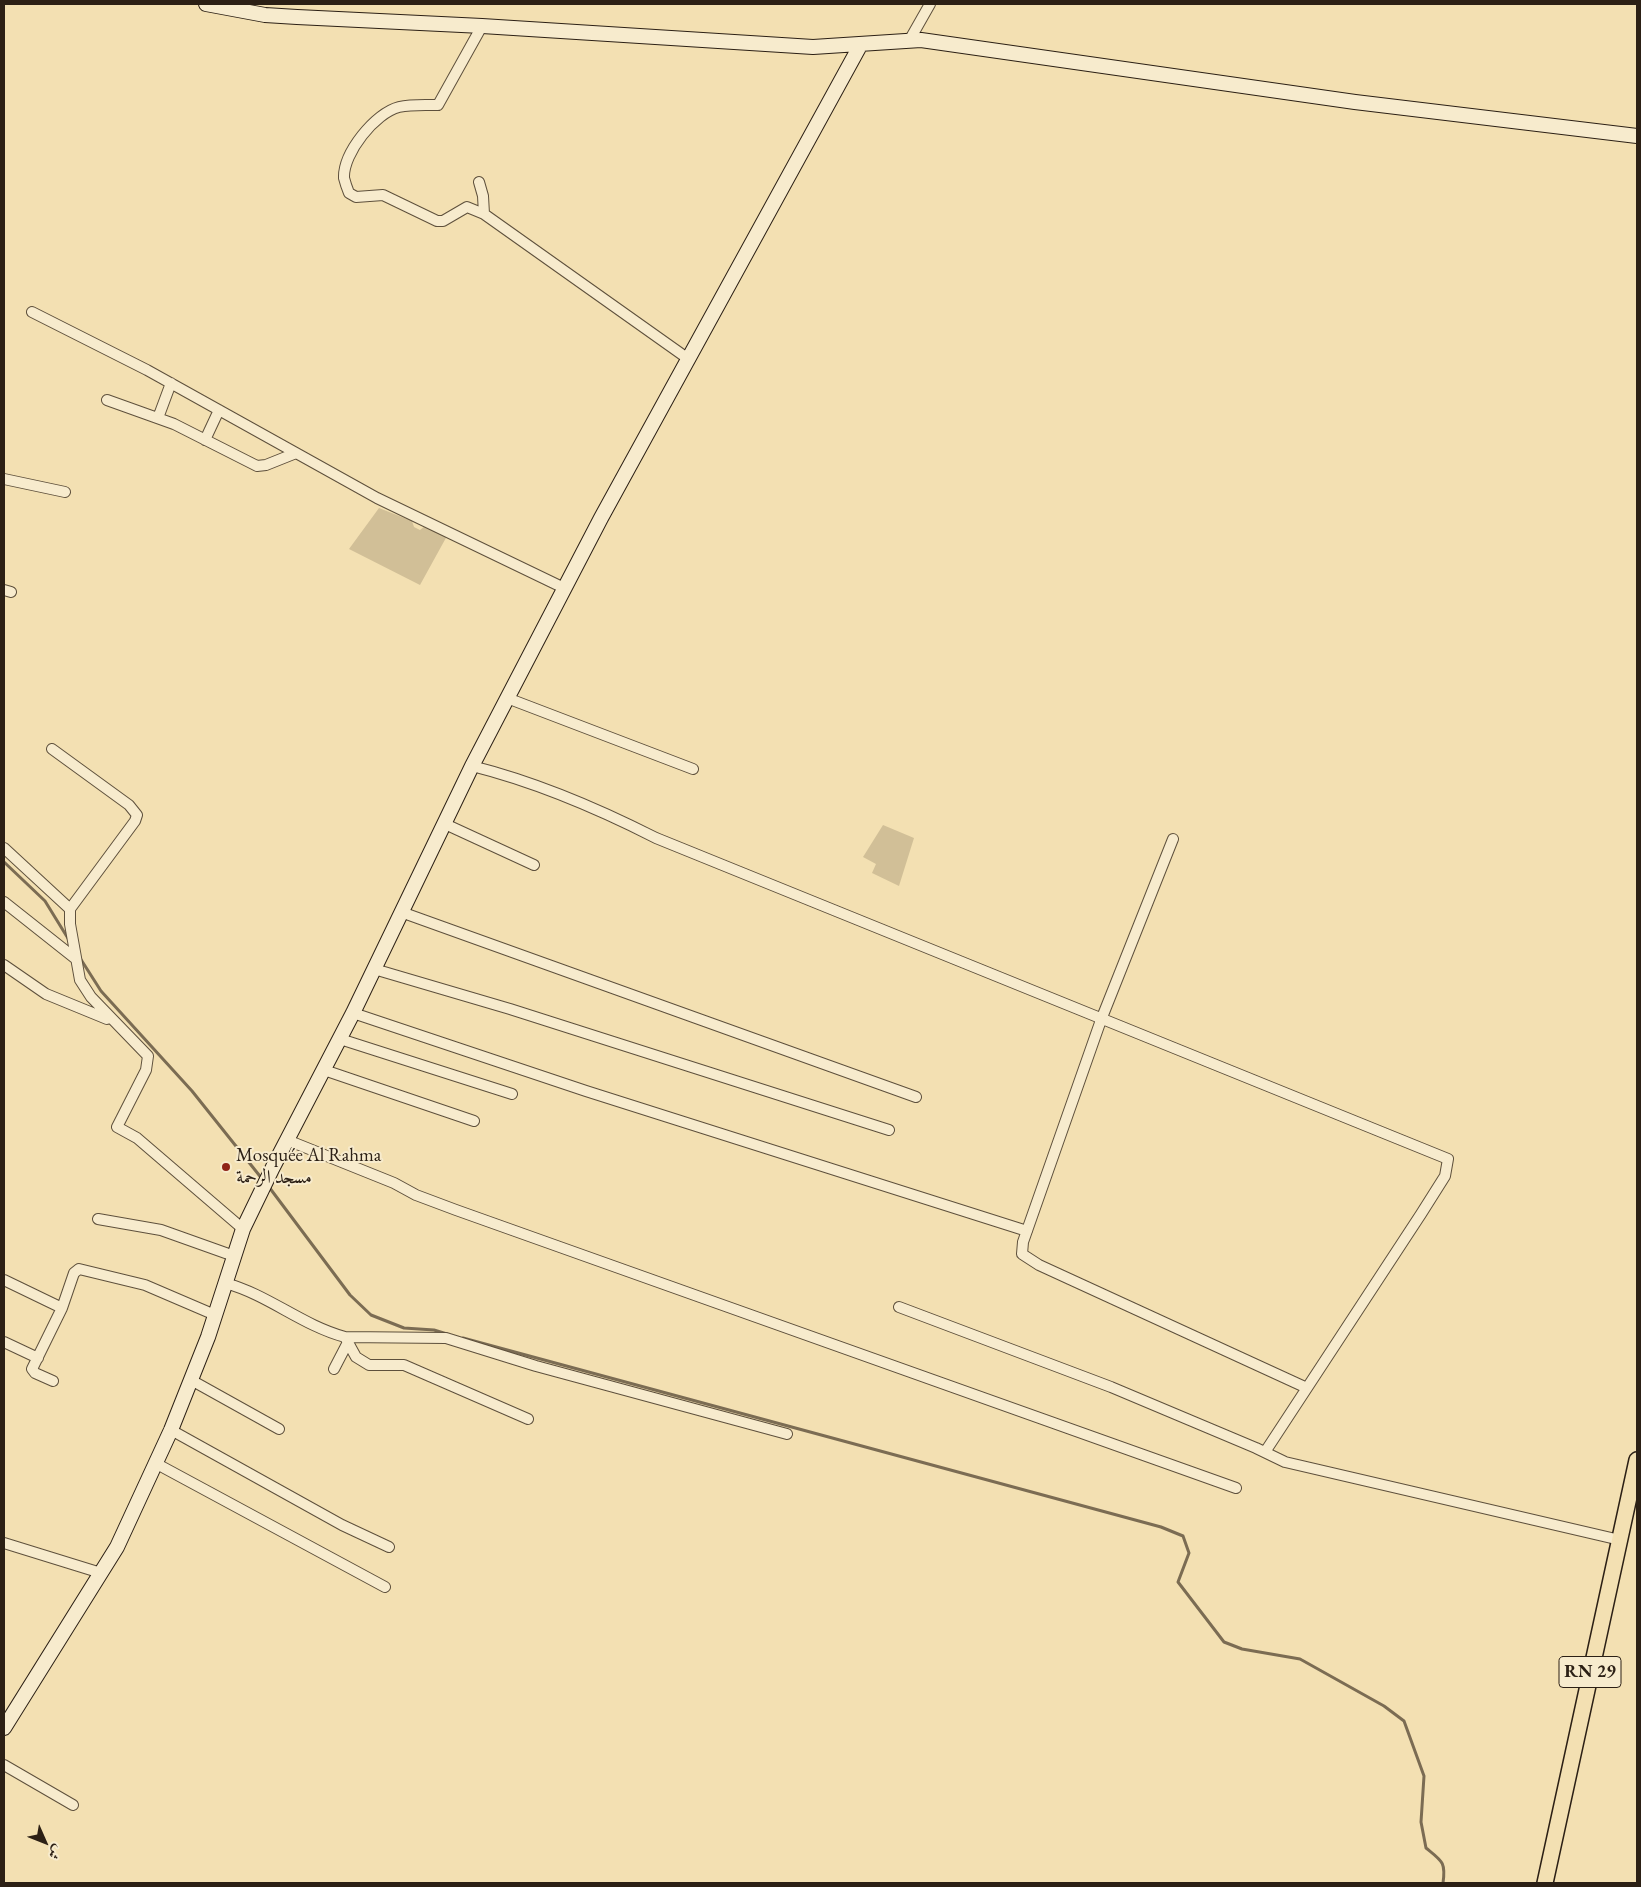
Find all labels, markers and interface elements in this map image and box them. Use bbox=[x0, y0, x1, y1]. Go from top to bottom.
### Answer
place label: Mosquée Al Rahma مسجد الرحمة bbox=[236, 1145, 381, 1189]
marker: Mosquée Al Rahma مسجد الرحمة bbox=[220, 1161, 232, 1173]
road number: RN 29 bbox=[1559, 1656, 1621, 1688]
north arrow bbox=[20, 1817, 70, 1867]
text: ش bbox=[44, 1841, 67, 1864]

